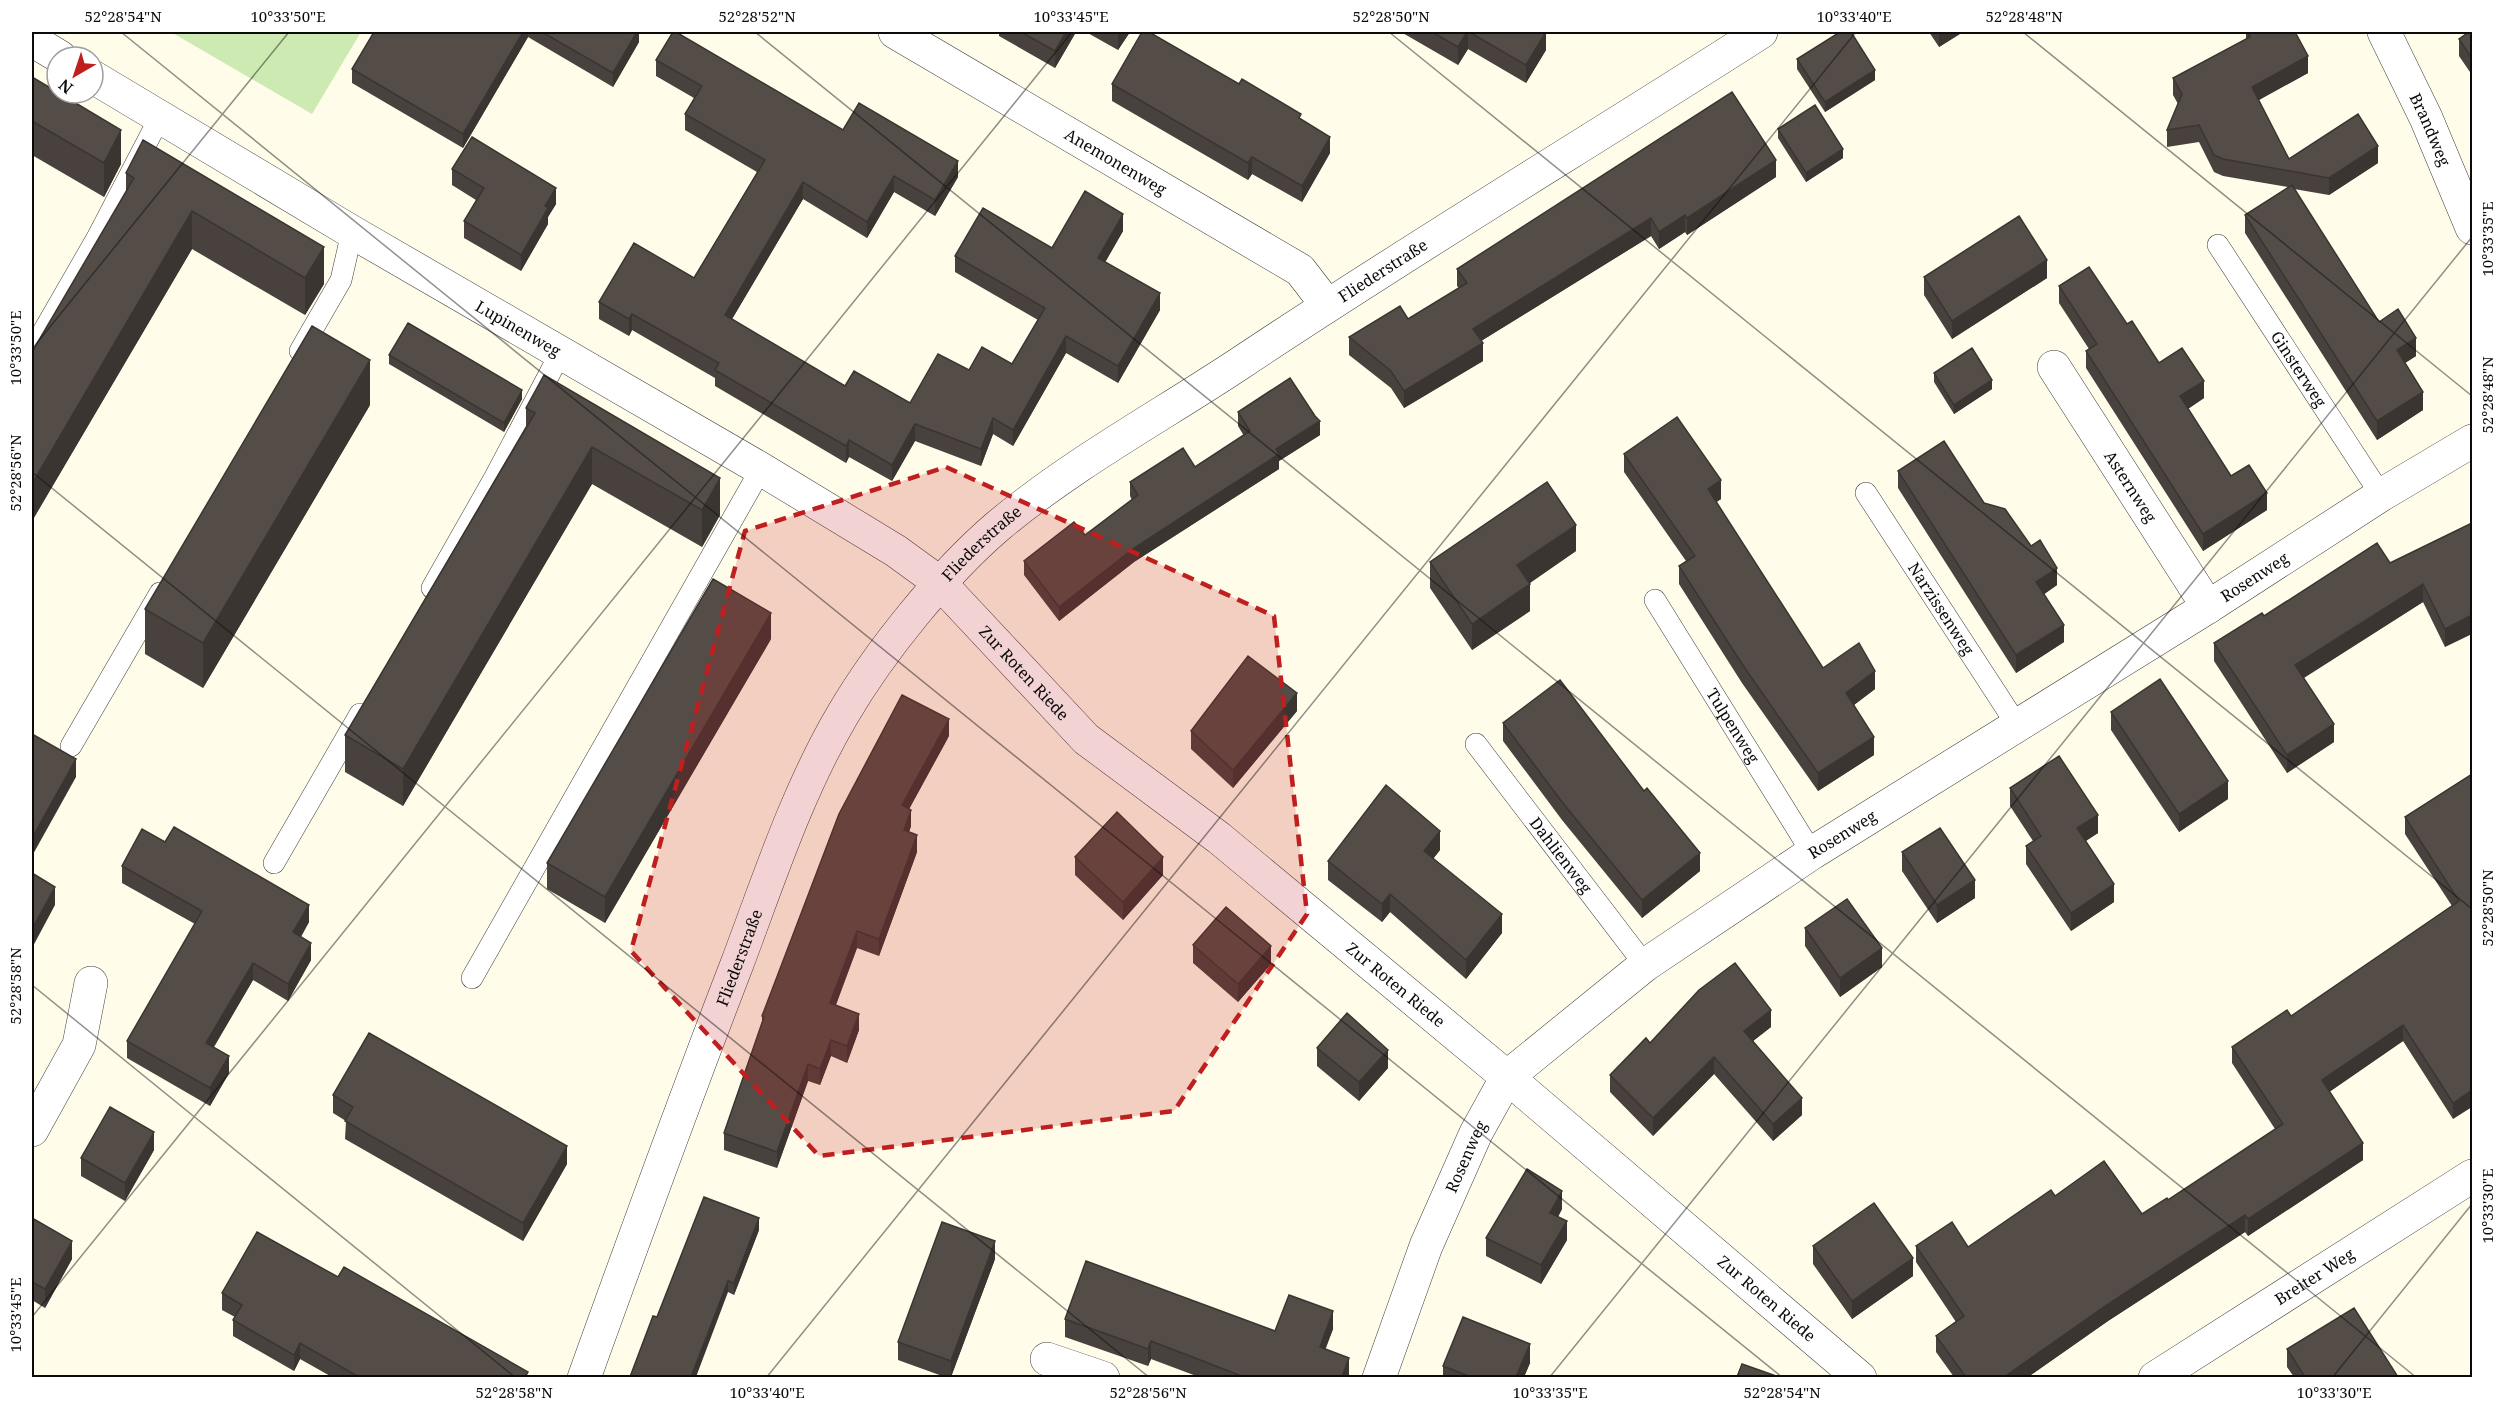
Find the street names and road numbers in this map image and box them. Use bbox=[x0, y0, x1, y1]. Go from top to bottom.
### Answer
street label: Brandweg bbox=[2404, 89, 2456, 170]
street label: Anemonenweg bbox=[1061, 123, 1171, 200]
street label: Fliederstraße bbox=[1334, 234, 1432, 307]
street label: Lupinenweg bbox=[472, 295, 565, 362]
street label: Ginsterweg bbox=[2266, 327, 2332, 412]
street label: Asternweg bbox=[2099, 446, 2162, 527]
street label: Fliederstraße bbox=[937, 500, 1026, 586]
street label: Rosenweg bbox=[2216, 547, 2293, 607]
street label: Narzissenweg bbox=[1903, 558, 1980, 660]
street label: Zur Roten Riede bbox=[974, 621, 1074, 725]
street label: Tulpenweg bbox=[1701, 684, 1765, 768]
street label: Rosenweg bbox=[1804, 804, 1881, 864]
street label: Dahlienweg bbox=[1525, 812, 1598, 898]
street label: Fliederstraße bbox=[711, 906, 767, 1009]
street label: Zur Roten Riede bbox=[1342, 937, 1450, 1032]
street label: Rosenweg bbox=[1440, 1116, 1492, 1196]
street label: Breiter Weg bbox=[2270, 1243, 2359, 1310]
street label: Zur Roten Riede bbox=[1713, 1250, 1820, 1347]

